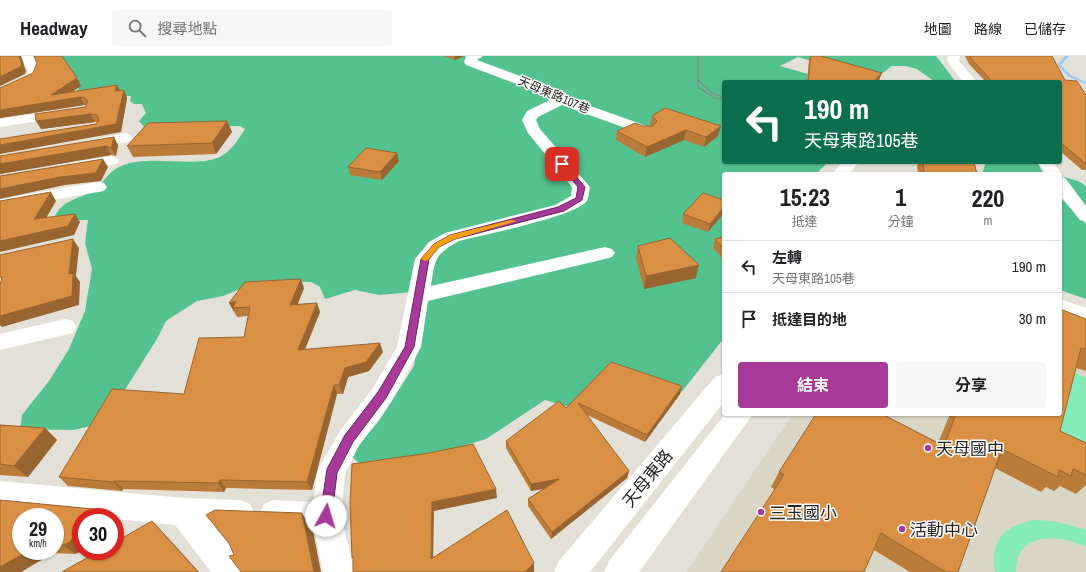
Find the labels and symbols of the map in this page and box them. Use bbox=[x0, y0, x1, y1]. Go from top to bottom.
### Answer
street label: 天母東路107巷 bbox=[516, 73, 592, 117]
pin bbox=[545, 147, 579, 181]
place label: 天母國中 bbox=[936, 437, 1004, 460]
marker: 天母國中 bbox=[923, 443, 933, 453]
street label: 天母東路 bbox=[617, 444, 677, 512]
position arrow bbox=[305, 495, 347, 537]
place label: 三玉國小 bbox=[769, 501, 837, 524]
marker: 三玉國小 bbox=[756, 507, 766, 517]
speed limit sign: 30 bbox=[72, 508, 124, 560]
place label: 活動中心 bbox=[910, 518, 978, 541]
marker: 活動中心 bbox=[897, 524, 907, 534]

